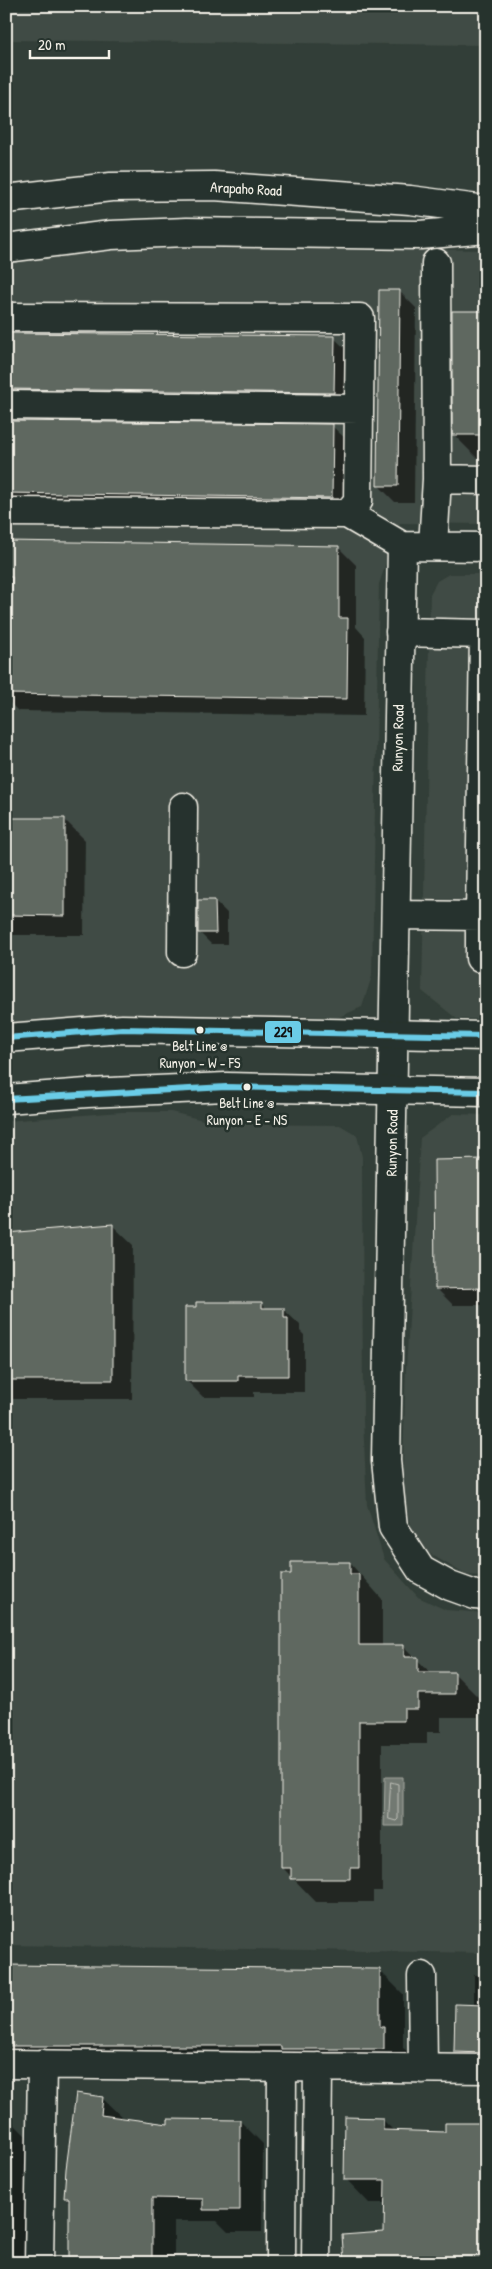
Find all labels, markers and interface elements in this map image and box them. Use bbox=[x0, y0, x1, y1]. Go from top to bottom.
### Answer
scale bar bbox=[30, 28, 109, 60]
text: 20 m bbox=[38, 34, 65, 55]
street label: Arapaho Road bbox=[210, 176, 283, 201]
street label: Runyon Road bbox=[386, 704, 409, 772]
line badge: 229 bbox=[264, 1020, 302, 1044]
text: 229 bbox=[274, 1022, 293, 1041]
marker: Belt Line @ Runyon - W - FS bbox=[195, 1025, 205, 1035]
place label: Belt Line @ Runyon - W - FS bbox=[160, 1036, 241, 1073]
marker: Belt Line @ Runyon - E - NS bbox=[242, 1082, 252, 1092]
place label: Belt Line @ Runyon - E - NS bbox=[207, 1093, 288, 1130]
street label: Runyon Road bbox=[380, 1109, 403, 1177]

